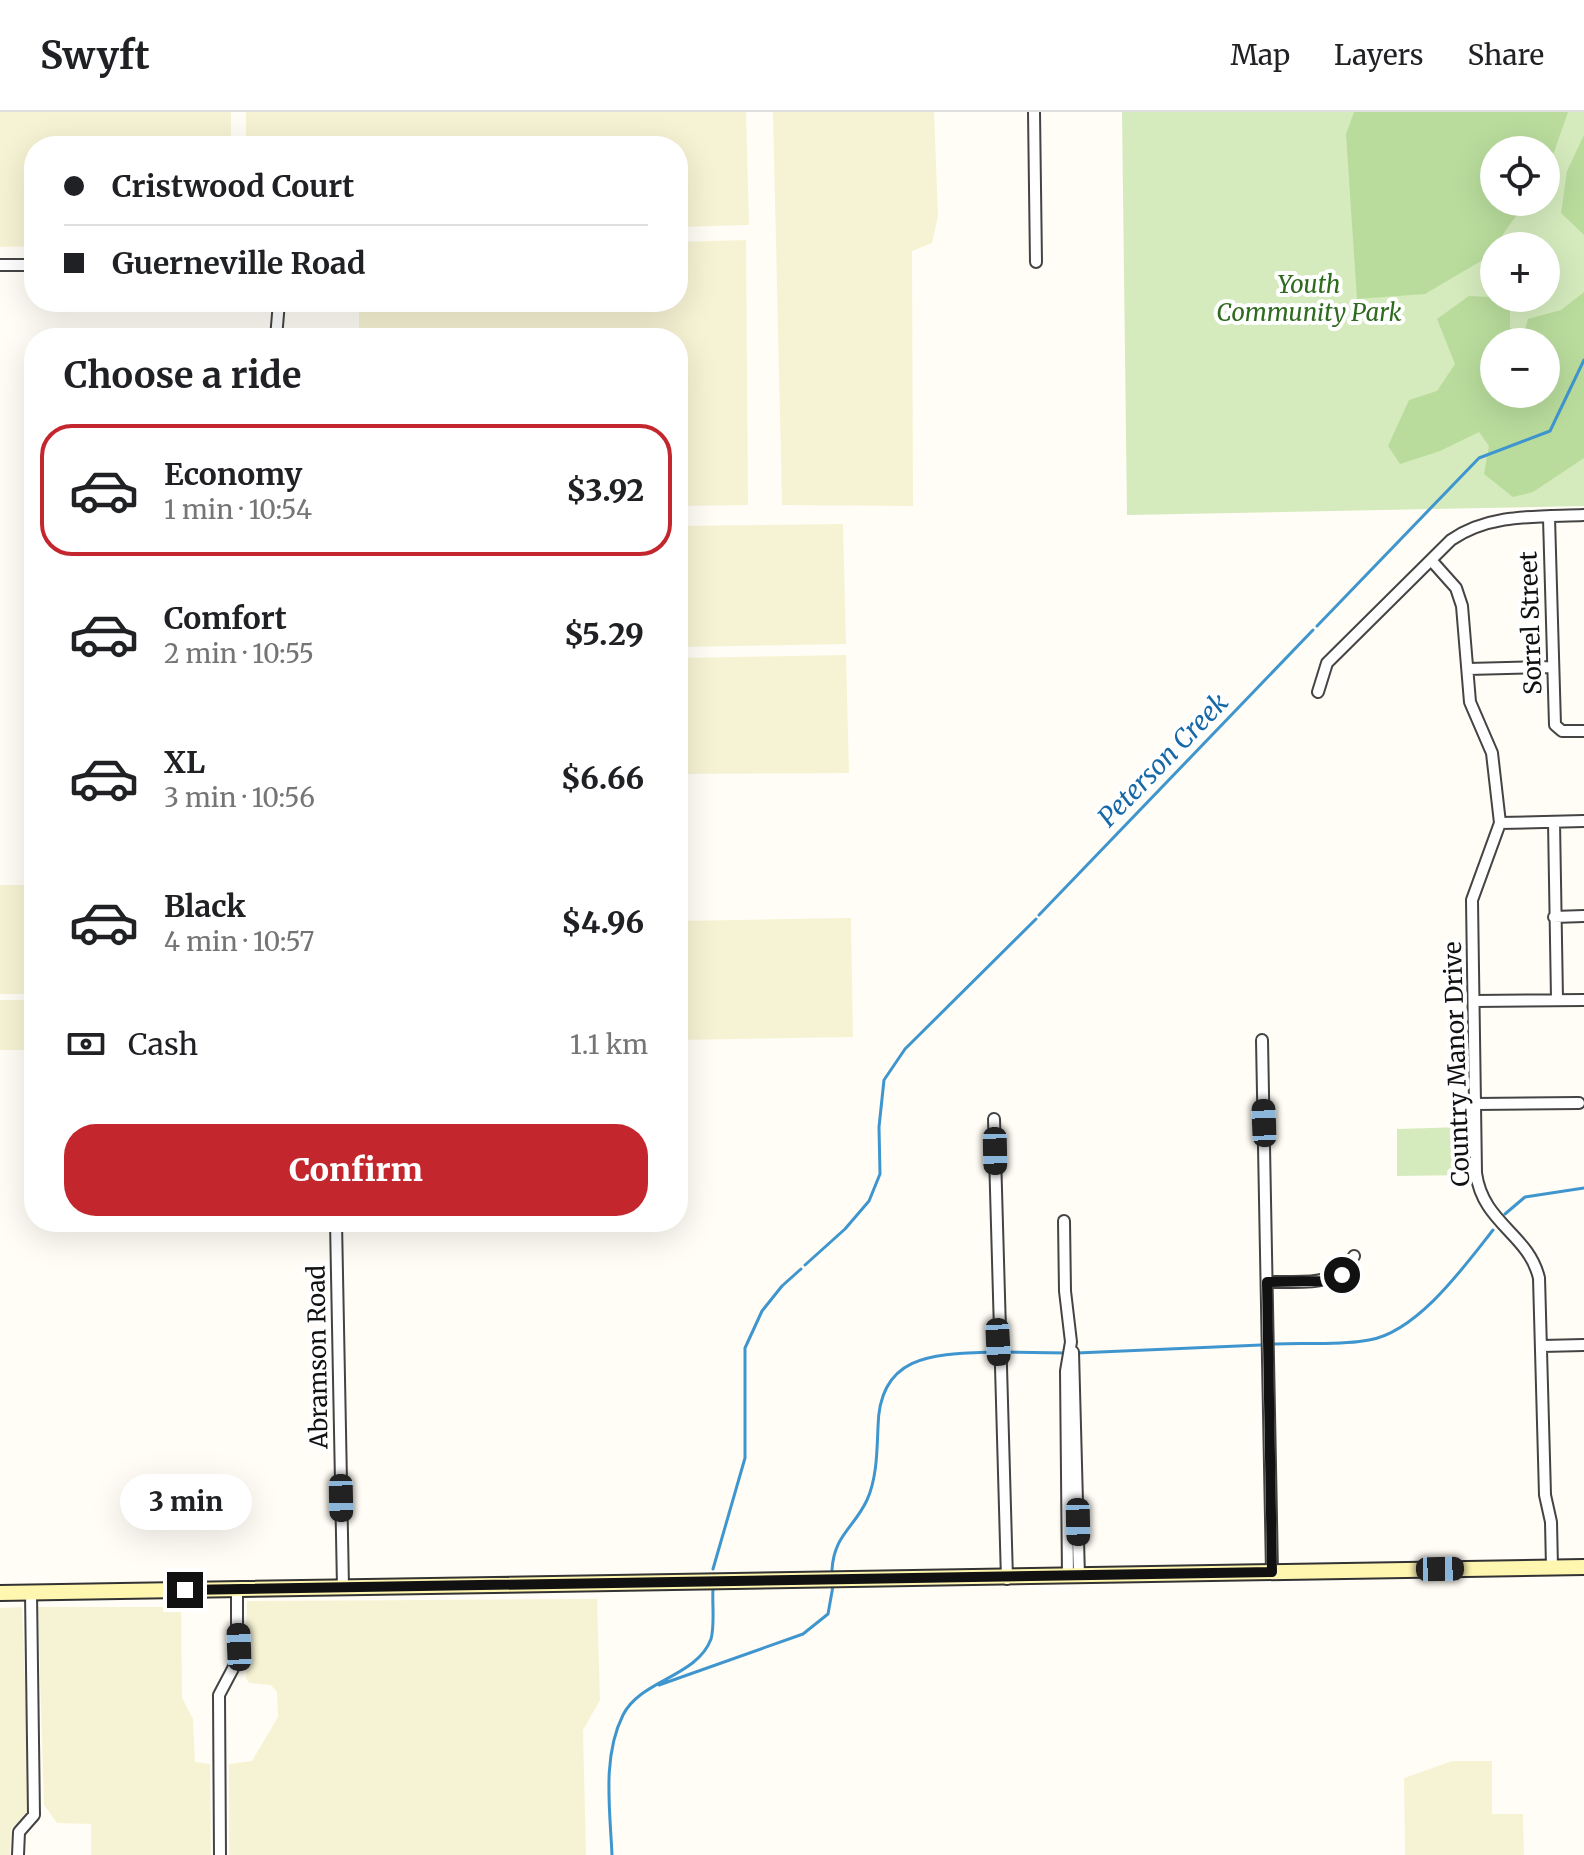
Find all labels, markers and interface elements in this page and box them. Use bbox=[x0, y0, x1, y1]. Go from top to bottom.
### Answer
text: Swyft bbox=[40, 32, 150, 79]
text: Map bbox=[1230, 37, 1290, 73]
text: Layers bbox=[1334, 37, 1423, 73]
text: Share bbox=[1467, 37, 1544, 73]
map controls bbox=[1480, 136, 1560, 408]
button: locate bbox=[1480, 136, 1560, 216]
text: Cristwood Court bbox=[112, 167, 354, 205]
button: + bbox=[1480, 232, 1560, 312]
text: Guerneville Road bbox=[112, 244, 365, 282]
park label: Youth Community Park bbox=[1216, 269, 1402, 328]
button: − bbox=[1480, 328, 1560, 408]
text: Choose a ride bbox=[64, 353, 301, 398]
icon: car bbox=[68, 454, 140, 526]
text: Economy bbox=[164, 455, 302, 493]
text: $3.92 bbox=[566, 471, 644, 509]
text: 1 min · 10:54 bbox=[164, 493, 312, 526]
street label: Sorrel Street bbox=[1512, 550, 1549, 695]
icon: car bbox=[68, 598, 140, 670]
text: Comfort bbox=[164, 599, 287, 637]
text: $5.29 bbox=[564, 615, 644, 653]
text: 2 min · 10:55 bbox=[164, 637, 314, 670]
water label: Peterson Creek bbox=[1091, 686, 1235, 833]
icon: car bbox=[68, 742, 140, 814]
text: XL bbox=[164, 743, 205, 781]
text: $6.66 bbox=[561, 759, 644, 797]
text: 3 min · 10:56 bbox=[164, 781, 315, 814]
icon: car bbox=[68, 886, 140, 958]
text: Black bbox=[164, 887, 246, 925]
text: $4.96 bbox=[561, 903, 644, 941]
text: 4 min · 10:57 bbox=[164, 925, 314, 958]
street label: Country Manor Drive bbox=[1437, 941, 1476, 1187]
icon: cash bbox=[64, 1022, 108, 1066]
text: Cash bbox=[128, 1025, 198, 1063]
text: 1.1 km bbox=[570, 1028, 648, 1061]
car bbox=[1251, 1099, 1277, 1147]
button: Confirm bbox=[64, 1124, 648, 1216]
car bbox=[983, 1127, 1007, 1175]
route start bbox=[1324, 1257, 1360, 1293]
street label: Abramson Road bbox=[300, 1265, 335, 1450]
car bbox=[985, 1317, 1011, 1367]
callout: 3 min bbox=[119, 1474, 251, 1530]
car bbox=[329, 1474, 353, 1522]
text: 3 min bbox=[149, 1485, 223, 1518]
car bbox=[1066, 1498, 1090, 1546]
car bbox=[1416, 1557, 1464, 1581]
route end bbox=[167, 1572, 203, 1608]
car bbox=[226, 1623, 252, 1671]

